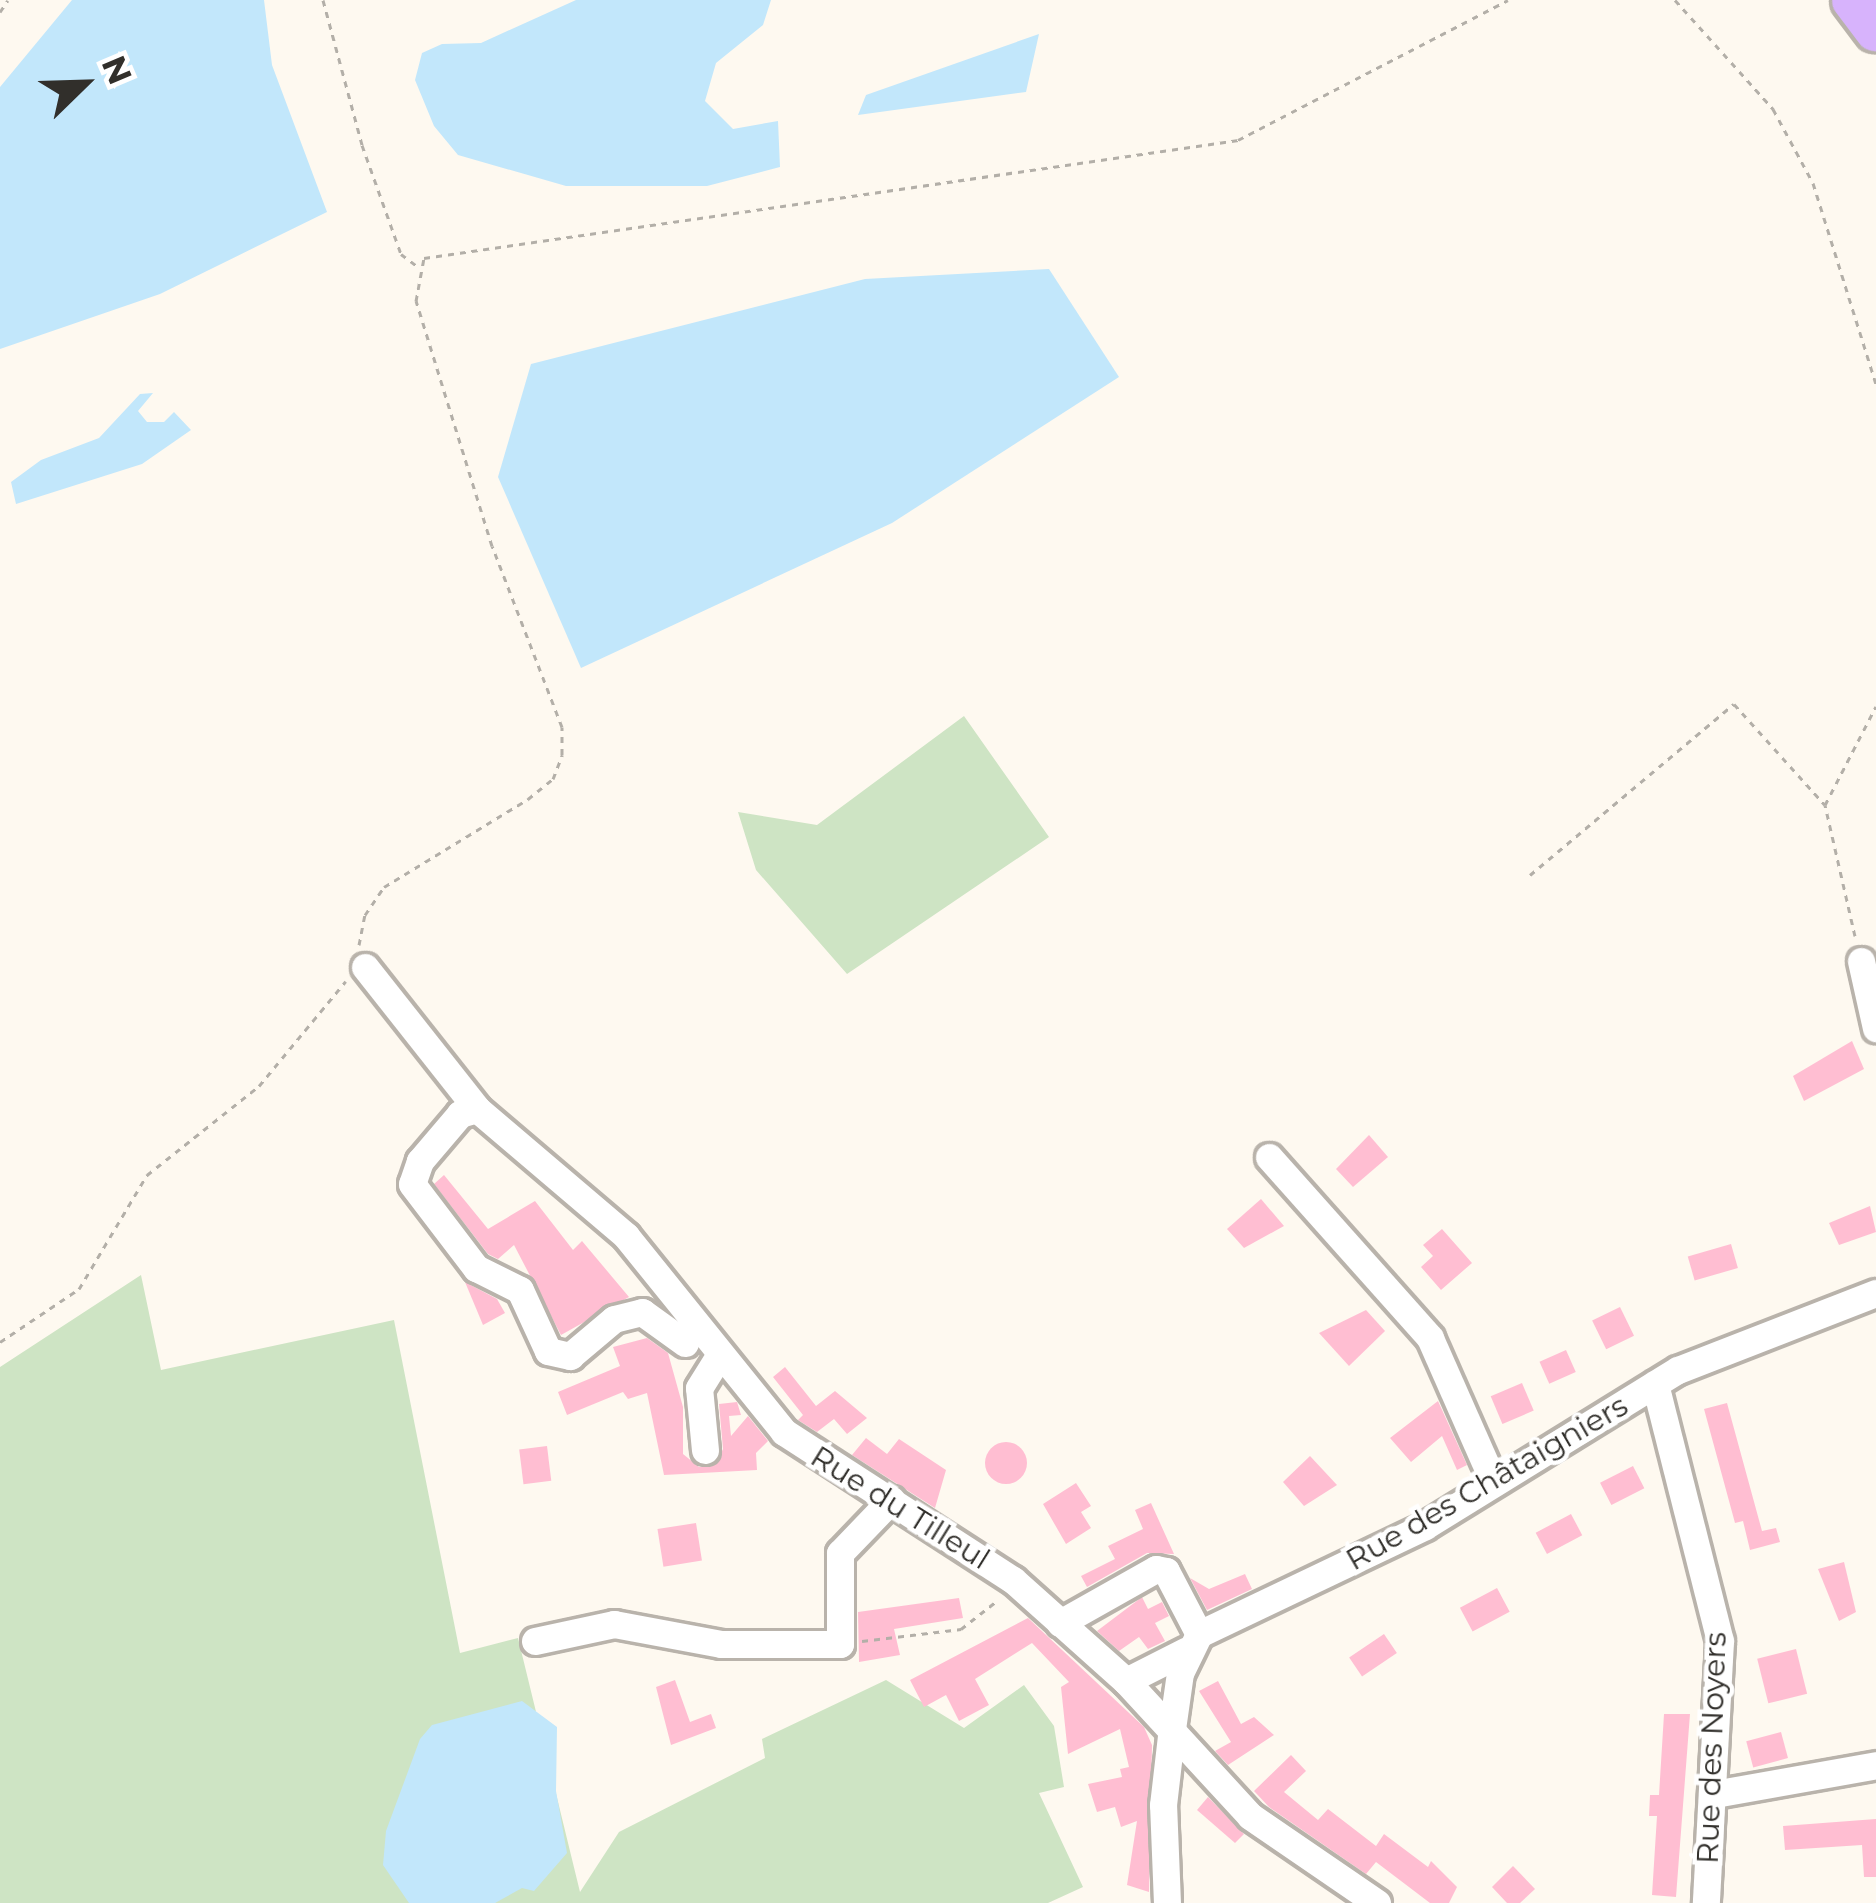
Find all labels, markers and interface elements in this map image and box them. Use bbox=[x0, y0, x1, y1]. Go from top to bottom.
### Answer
north arrow bbox=[24, 24, 144, 144]
text: N bbox=[94, 50, 141, 90]
street label: Rue des Châtaigniers bbox=[1340, 1388, 1634, 1578]
street label: Rue du Tilleul bbox=[804, 1439, 996, 1577]
street label: Rue des Noyers bbox=[1690, 1631, 1734, 1865]

